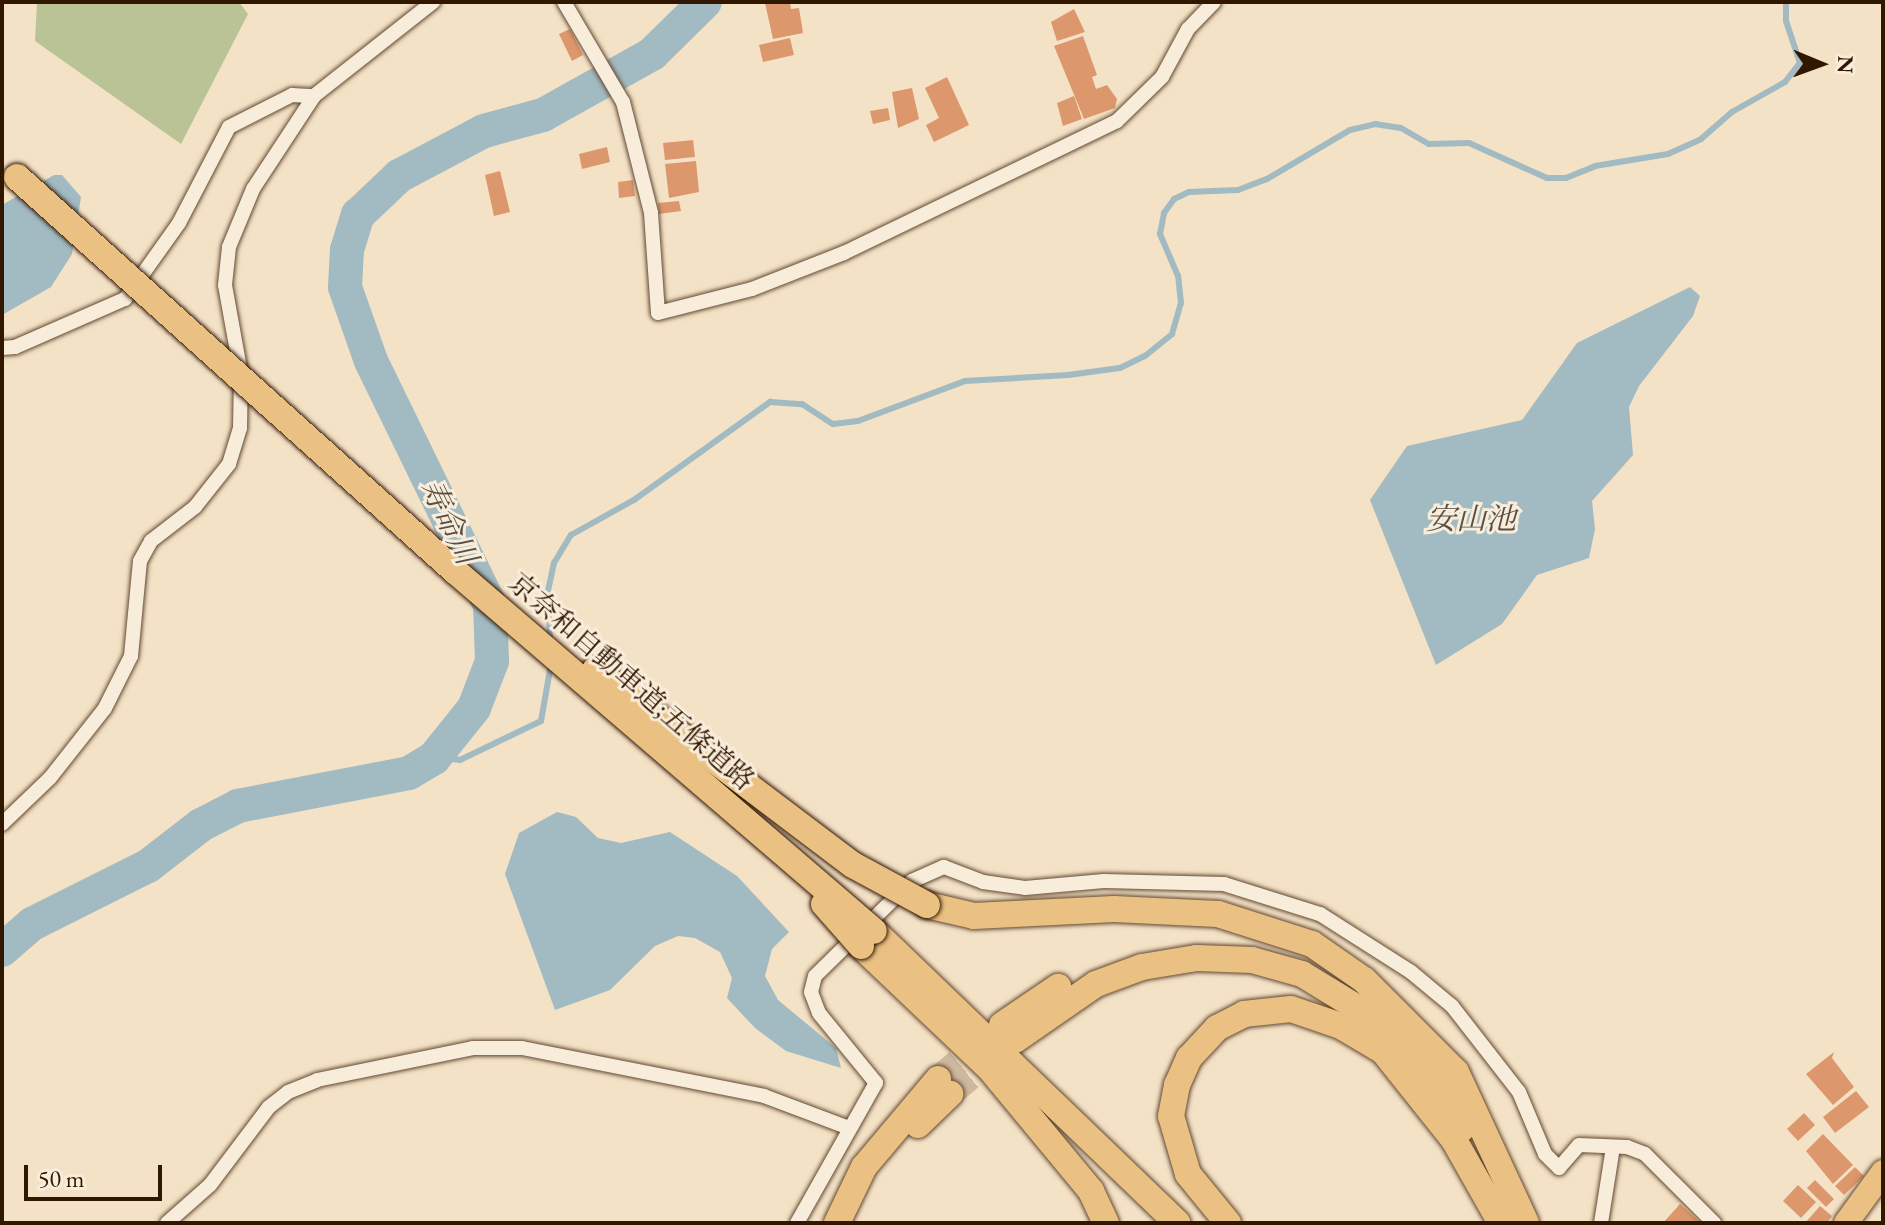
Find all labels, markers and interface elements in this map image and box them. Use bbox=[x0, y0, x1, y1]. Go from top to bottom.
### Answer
north arrow bbox=[1781, 24, 1861, 104]
text: N bbox=[1831, 55, 1860, 74]
water label: 寿命川 bbox=[413, 474, 485, 570]
water label: 安山池 bbox=[1426, 501, 1516, 537]
street label: 京奈和自動車道;五條道路 bbox=[502, 565, 762, 797]
scale bar bbox=[28, 1149, 166, 1199]
text: 50 m bbox=[38, 1163, 85, 1194]

